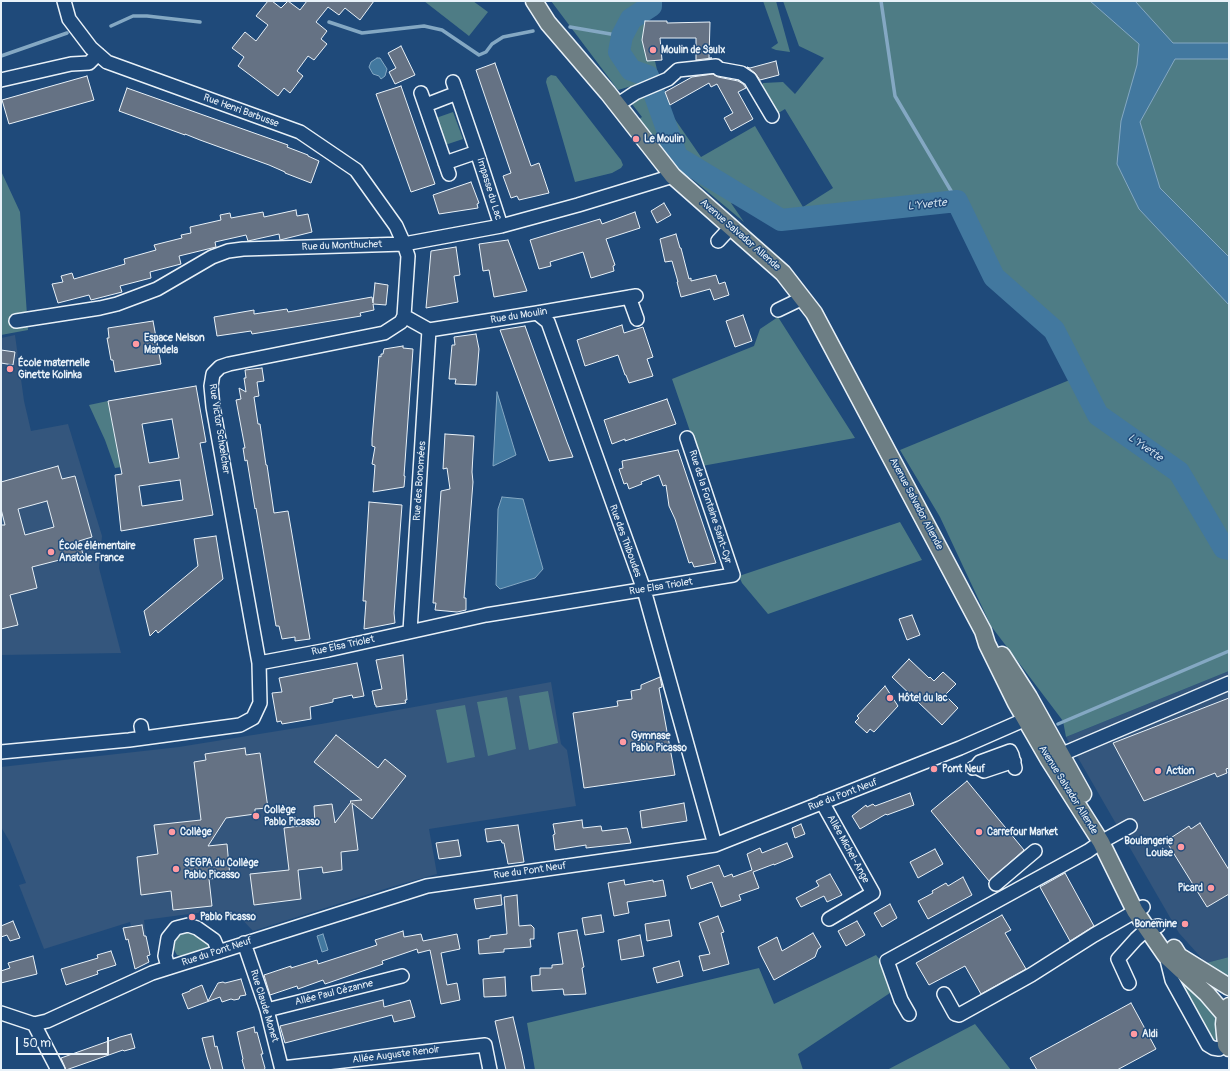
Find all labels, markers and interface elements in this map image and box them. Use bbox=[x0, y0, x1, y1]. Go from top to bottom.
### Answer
place label: Moulin de Saulx bbox=[661, 44, 725, 56]
marker: Moulin de Saulx bbox=[648, 45, 658, 55]
street label: Rue Henri Barbusse bbox=[202, 92, 280, 130]
place label: Le Moulin bbox=[644, 133, 684, 145]
marker: Le Moulin bbox=[631, 134, 641, 144]
street label: Impasse du Lac bbox=[474, 156, 504, 222]
water label: L'Yvette bbox=[907, 196, 947, 214]
street label: Avenue Salvador Allende bbox=[697, 197, 783, 273]
street label: Rue du Monthuchet bbox=[302, 239, 382, 253]
street label: Rue du Moulin bbox=[490, 306, 548, 326]
place label: Espace Nelson Mandela bbox=[144, 332, 205, 356]
marker: Espace Nelson Mandela bbox=[131, 339, 141, 349]
place label: École maternelle Ginette Kolinka bbox=[18, 357, 90, 380]
marker: École maternelle Ginette Kolinka bbox=[5, 364, 15, 374]
street label: Rue Victor Schœlcher bbox=[206, 383, 232, 475]
water label: L'Yvette bbox=[1125, 431, 1165, 465]
street label: Rue des Bonomées bbox=[411, 441, 429, 521]
street label: Rue de la Fontaine Saint-Cyr bbox=[686, 449, 734, 565]
street label: Avenue Salvador Allende bbox=[887, 456, 945, 552]
street label: Rue des Thiboudes bbox=[606, 503, 644, 579]
place label: École élémentaire Anatole France bbox=[59, 540, 135, 564]
marker: École élémentaire Anatole France bbox=[46, 547, 56, 557]
street label: Rue Elsa Triolet bbox=[628, 576, 694, 598]
street label: Rue Elsa Triolet bbox=[310, 633, 376, 659]
place label: Hôtel du lac bbox=[898, 692, 948, 704]
marker: Hôtel du lac bbox=[885, 693, 895, 703]
place label: Gymnase Pablo Picasso bbox=[631, 730, 687, 754]
marker: Gymnase Pablo Picasso bbox=[618, 737, 628, 747]
street label: Avenue Salvador Allende bbox=[1036, 743, 1100, 837]
place label: Pont Neuf bbox=[942, 763, 985, 775]
marker: Pont Neuf bbox=[929, 764, 939, 774]
place label: Action bbox=[1166, 765, 1194, 777]
marker: Action bbox=[1153, 766, 1163, 776]
street label: Rue du Pont Neuf bbox=[807, 776, 879, 814]
place label: Collège Pablo Picasso bbox=[264, 804, 320, 828]
marker: Collège Pablo Picasso bbox=[251, 811, 261, 821]
street label: Allée Michel-Ange bbox=[824, 813, 872, 885]
place label: Collège bbox=[180, 826, 212, 838]
place label: Carrefour Market bbox=[987, 826, 1058, 838]
marker: Collège bbox=[167, 827, 177, 837]
marker: Carrefour Market bbox=[974, 827, 984, 837]
place label: Boulangerie Louise bbox=[1124, 835, 1173, 858]
marker: Boulangerie Louise bbox=[1176, 842, 1186, 852]
place label: SEGPA du Collège Pablo Picasso bbox=[184, 857, 258, 880]
street label: Rue du Pont Neuf bbox=[493, 860, 567, 882]
marker: SEGPA du Collège Pablo Picasso bbox=[171, 864, 181, 874]
place label: Picard bbox=[1178, 882, 1203, 894]
marker: Picard bbox=[1206, 883, 1216, 893]
place label: Pablo Picasso bbox=[200, 911, 256, 923]
marker: Pablo Picasso bbox=[187, 912, 197, 922]
place label: Bonemine bbox=[1134, 918, 1177, 930]
marker: Bonemine bbox=[1180, 919, 1190, 929]
street label: Rue du Pont Neuf bbox=[180, 935, 254, 969]
street label: Rue Claude Monet bbox=[247, 968, 281, 1044]
street label: Allée Paul Cézanne bbox=[294, 977, 374, 1009]
place label: Aldi bbox=[1142, 1028, 1158, 1040]
scale bar bbox=[18, 1029, 111, 1055]
marker: Aldi bbox=[1129, 1029, 1139, 1039]
text: 50 m bbox=[23, 1036, 51, 1051]
street label: Allée Auguste Renoir bbox=[352, 1044, 440, 1066]

